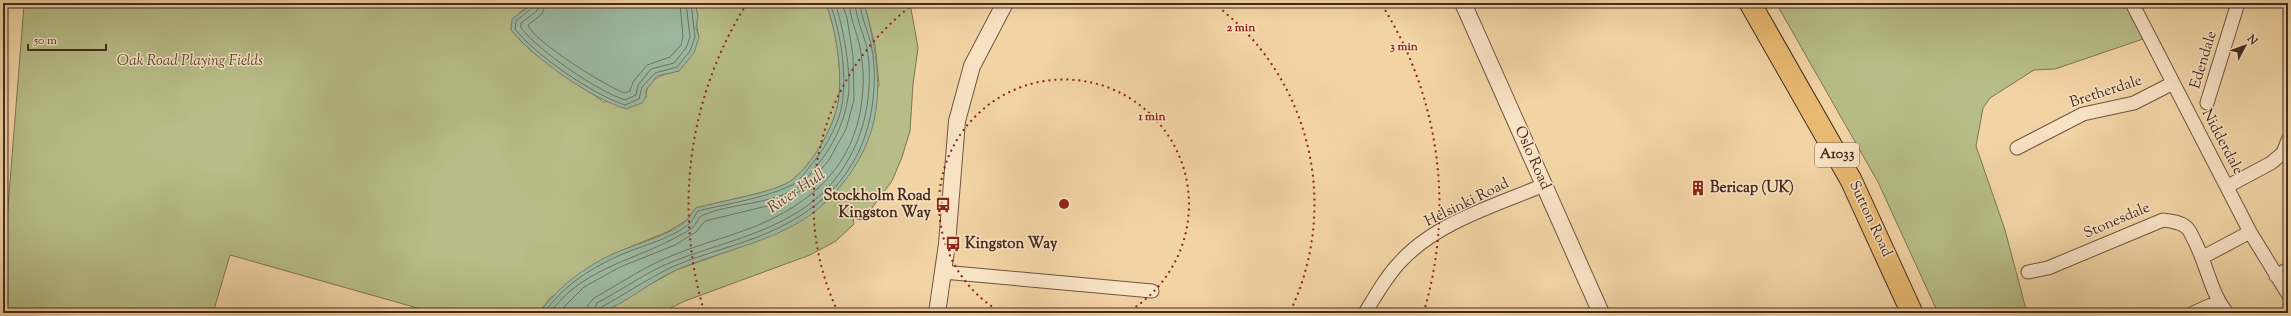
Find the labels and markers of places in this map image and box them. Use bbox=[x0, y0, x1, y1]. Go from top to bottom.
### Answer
place label: Bericap (UK) bbox=[1710, 178, 1794, 199]
building icon: Bericap (UK) bbox=[1689, 179, 1707, 197]
place label: Stockholm Road Kingston Way bbox=[824, 186, 932, 224]
bus stop icon: Stockholm Road Kingston Way bbox=[934, 196, 952, 214]
centre of rings bbox=[1057, 197, 1071, 211]
place label: Kingston Way bbox=[965, 234, 1058, 255]
bus stop icon: Kingston Way bbox=[944, 235, 962, 253]

